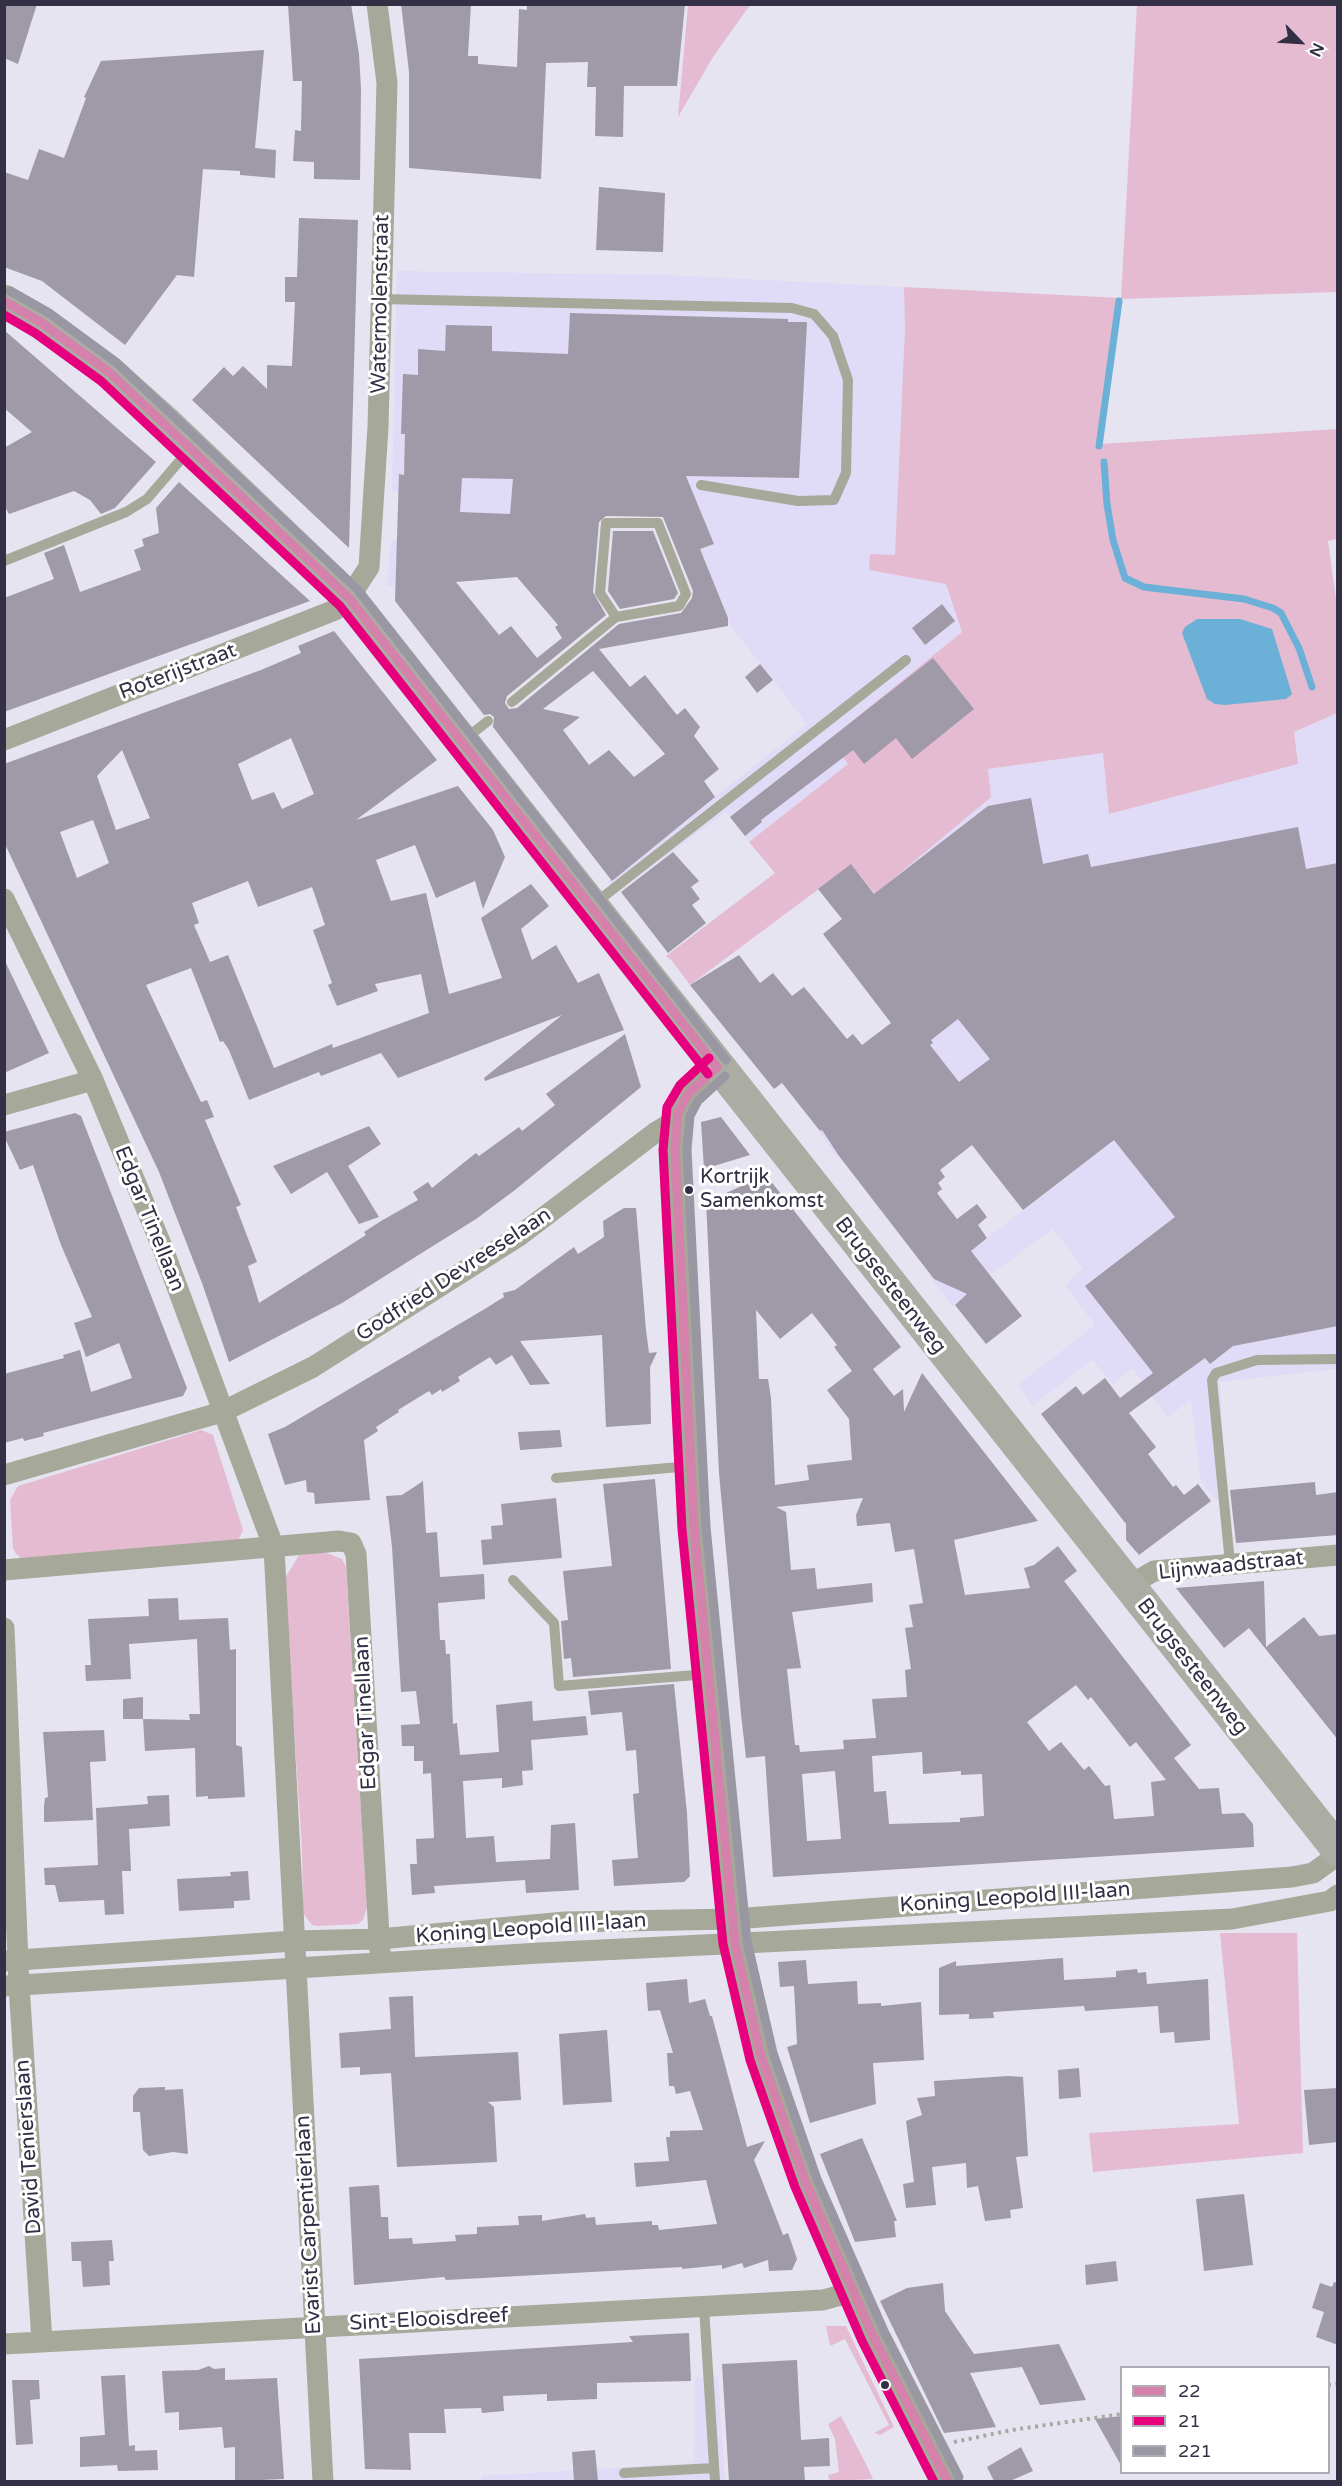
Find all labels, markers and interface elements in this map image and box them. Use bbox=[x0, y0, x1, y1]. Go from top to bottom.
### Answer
north arrow bbox=[1270, 12, 1330, 72]
text: N bbox=[1305, 40, 1328, 60]
street label: Watermolenstraat bbox=[367, 214, 395, 394]
street label: Roterijstraat bbox=[116, 638, 240, 706]
street label: Edgar Tinellaan bbox=[108, 1143, 190, 1295]
place label: Kortrijk Samenkomst bbox=[700, 1166, 824, 1213]
marker: Kortrijk Samenkomst bbox=[683, 1184, 695, 1196]
street label: Godfried Devreeselaan bbox=[352, 1203, 556, 1347]
street label: Brugsesteenweg bbox=[829, 1213, 951, 1359]
street label: Lijnwaadstraat bbox=[1157, 1546, 1305, 1586]
street label: Brugsesteenweg bbox=[1131, 1594, 1253, 1740]
street label: Edgar Tinellaan bbox=[349, 1635, 383, 1791]
street label: Koning Leopold III-laan bbox=[899, 1877, 1131, 1919]
street label: Koning Leopold III-laan bbox=[415, 1908, 647, 1950]
street label: David Tenierslaan bbox=[10, 2059, 48, 2235]
street label: Evarist Carpentierlaan bbox=[291, 2115, 327, 2335]
street label: Sint-Elooisdreef bbox=[349, 2303, 509, 2337]
legend bbox=[1120, 2366, 1330, 2474]
unlabelled marker bbox=[879, 2379, 891, 2391]
text: 22 bbox=[1178, 2380, 1201, 2402]
text: 21 bbox=[1178, 2410, 1201, 2432]
text: 221 bbox=[1178, 2440, 1212, 2462]

